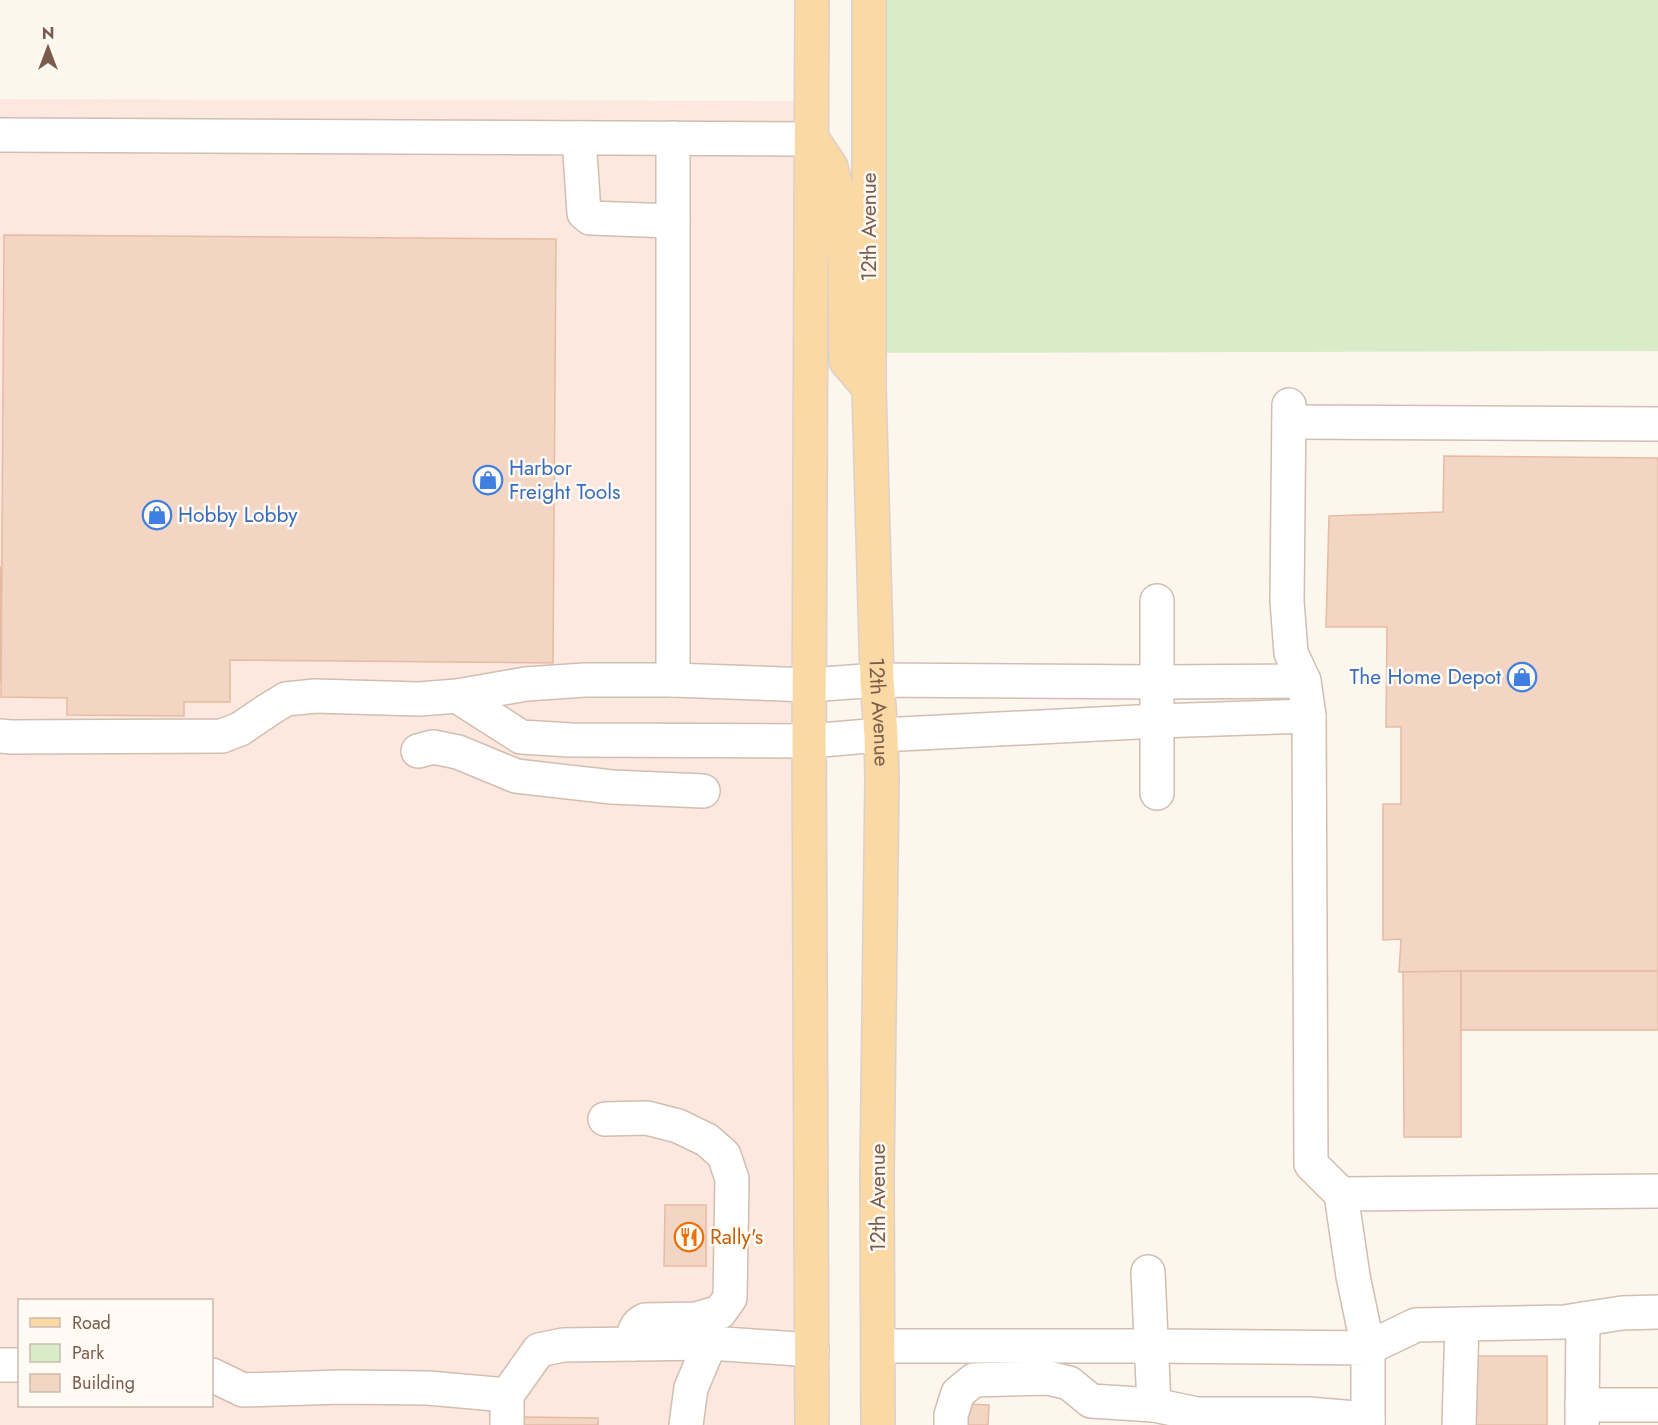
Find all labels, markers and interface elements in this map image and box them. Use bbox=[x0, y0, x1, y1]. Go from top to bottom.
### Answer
north arrow bbox=[18, 18, 78, 78]
text: N bbox=[42, 22, 54, 45]
street label: 12th Avenue bbox=[854, 172, 884, 282]
place label: Harbor Freight Tools bbox=[509, 453, 620, 507]
shop icon: Harbor Freight Tools bbox=[472, 464, 504, 496]
shop icon: Hobby Lobby bbox=[141, 499, 173, 531]
place label: Hobby Lobby bbox=[178, 500, 298, 530]
street label: 12th Avenue bbox=[861, 657, 897, 767]
shop icon: The Home Depot bbox=[1506, 661, 1538, 693]
place label: The Home Depot bbox=[1350, 662, 1501, 692]
street label: 12th Avenue bbox=[863, 1143, 893, 1253]
restaurant icon: Rally's bbox=[673, 1221, 705, 1253]
place label: Rally's bbox=[710, 1222, 763, 1252]
legend bbox=[18, 1299, 213, 1407]
text: Road bbox=[72, 1310, 111, 1336]
text: Park bbox=[72, 1340, 104, 1366]
text: Building bbox=[72, 1370, 135, 1396]

